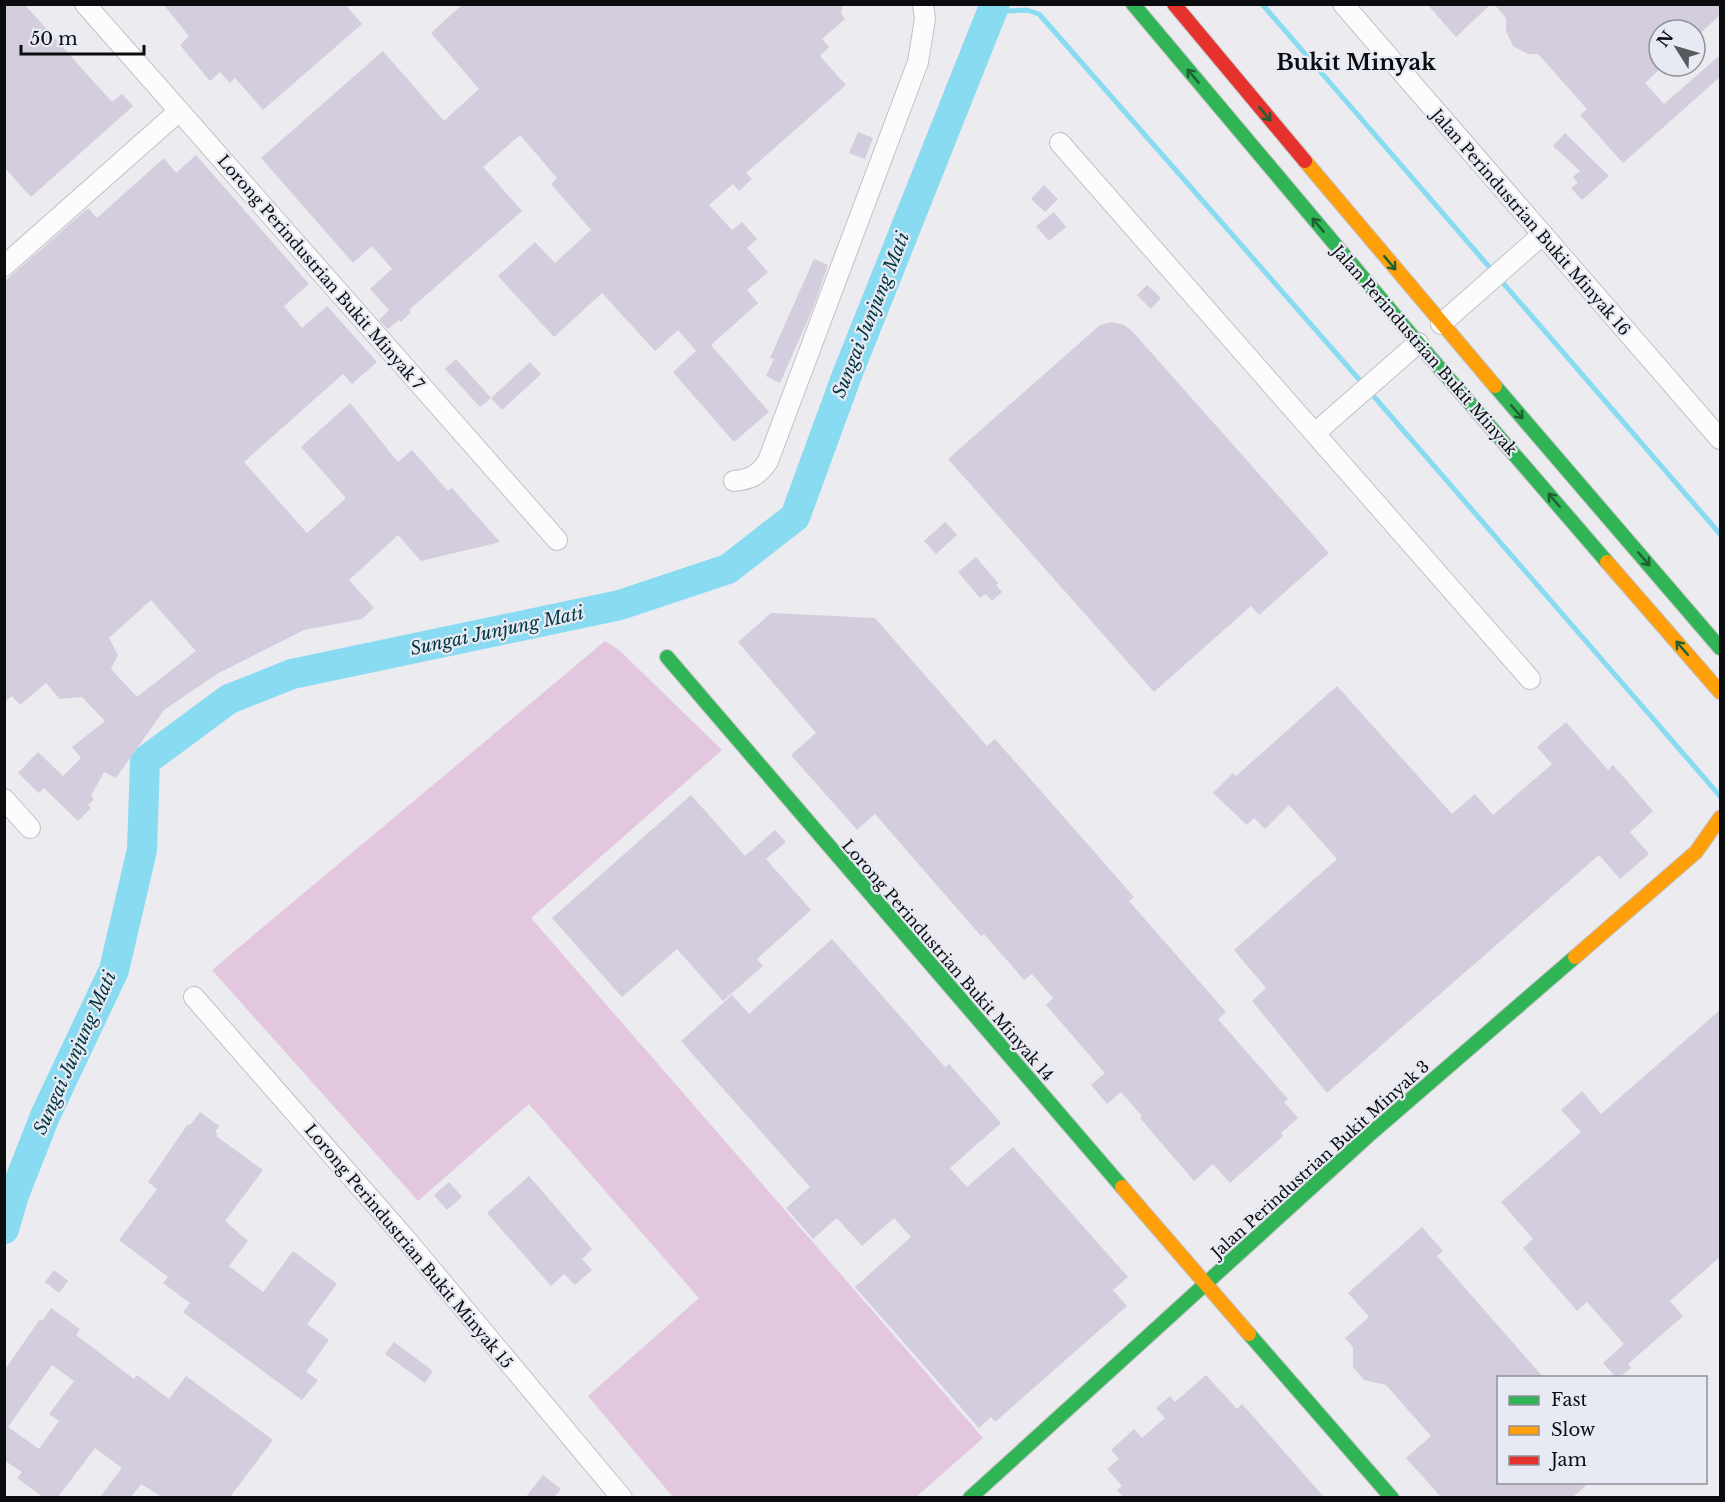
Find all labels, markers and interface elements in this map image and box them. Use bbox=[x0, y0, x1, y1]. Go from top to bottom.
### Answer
scale bar bbox=[21, 18, 144, 56]
north arrow bbox=[1647, 18, 1707, 78]
text: N bbox=[1653, 27, 1678, 51]
text: 50 m bbox=[30, 28, 78, 50]
district label: Bukit Minyak bbox=[1276, 49, 1436, 76]
one-way arrow bbox=[1186, 68, 1199, 84]
street label: Jalan Perindustrian Bukit Minyak 16 bbox=[1426, 103, 1635, 339]
one-way arrow bbox=[1258, 106, 1272, 121]
street label: Lorong Perindustrian Bukit Minyak 7 bbox=[213, 150, 429, 394]
one-way arrow bbox=[1311, 218, 1325, 233]
water label: Sungai Junjung Mati bbox=[828, 228, 915, 401]
street label: Jalan Perindustrian Bukit Minyak bbox=[1327, 239, 1522, 459]
one-way arrow bbox=[1383, 255, 1397, 270]
one-way arrow bbox=[1510, 404, 1524, 419]
one-way arrow bbox=[1547, 493, 1561, 508]
one-way arrow bbox=[1637, 551, 1651, 566]
water label: Sungai Junjung Mati bbox=[408, 602, 586, 660]
one-way arrow bbox=[1675, 641, 1689, 656]
street label: Lorong Perindustrian Bukit Minyak 14 bbox=[838, 835, 1058, 1085]
water label: Sungai Junjung Mati bbox=[29, 967, 121, 1138]
street label: Jalan Perindustrian Bukit Minyak 3 bbox=[1206, 1056, 1433, 1263]
street label: Lorong Perindustrian Bukit Minyak 15 bbox=[301, 1120, 517, 1372]
legend bbox=[1497, 1376, 1707, 1484]
text: Fast bbox=[1551, 1389, 1588, 1411]
text: Slow bbox=[1551, 1419, 1596, 1441]
text: Jam bbox=[1549, 1449, 1587, 1471]

